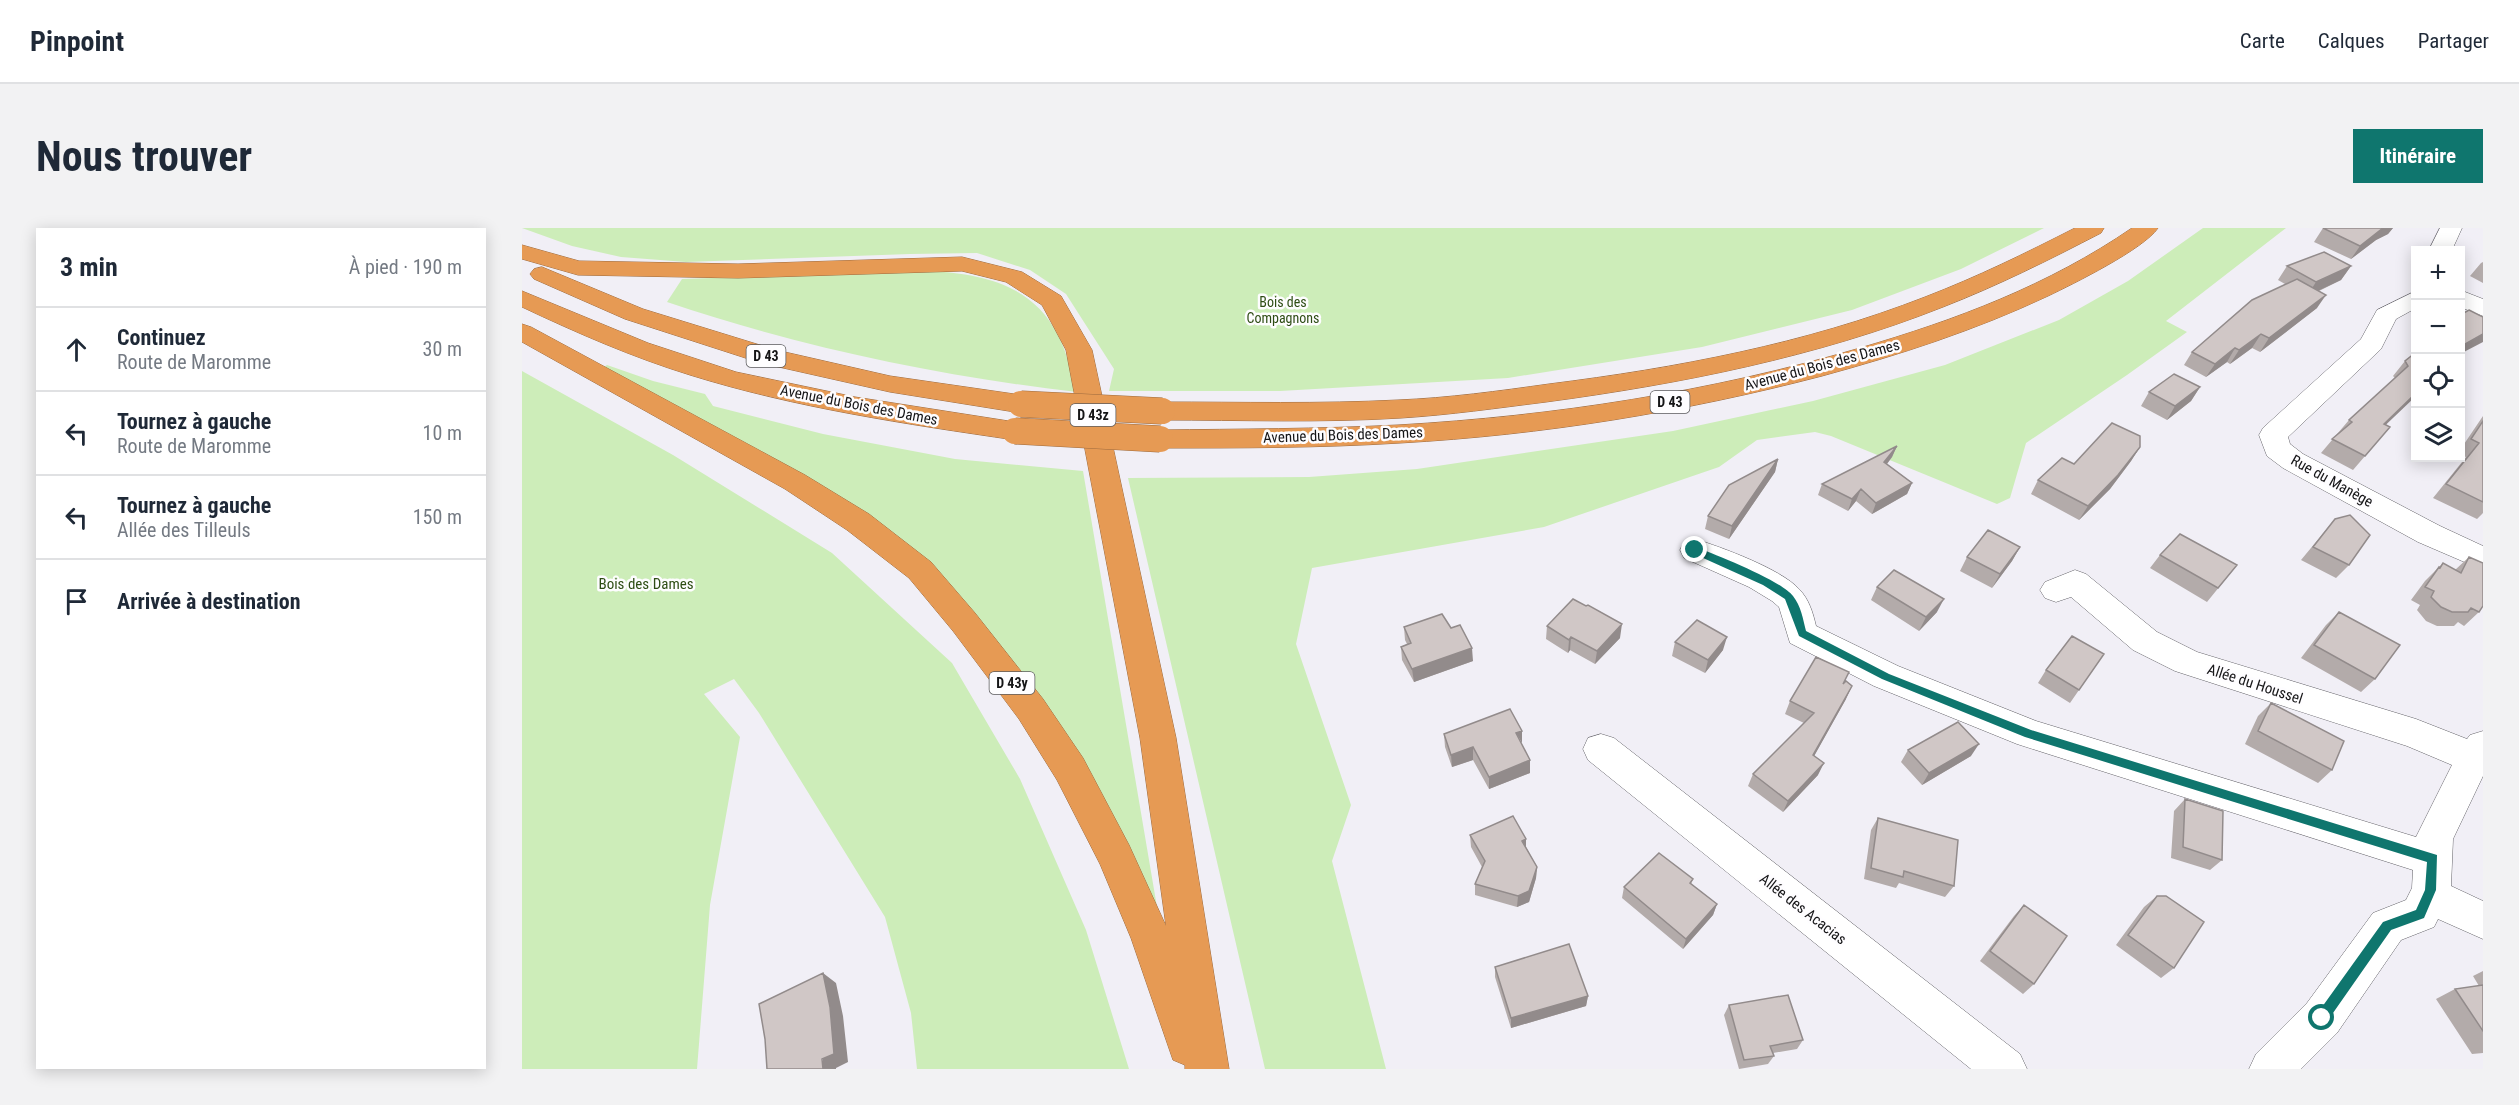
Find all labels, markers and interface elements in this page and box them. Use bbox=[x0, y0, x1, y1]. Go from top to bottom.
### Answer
text: Pinpoint bbox=[30, 25, 124, 58]
text: Carte bbox=[2240, 29, 2285, 53]
text: Calques bbox=[2318, 29, 2385, 53]
text: Partager bbox=[2418, 29, 2489, 53]
button: Itinéraire bbox=[2353, 129, 2483, 183]
text: Nous trouver bbox=[36, 132, 252, 181]
map controls bbox=[2411, 246, 2465, 462]
button: + bbox=[2411, 246, 2465, 300]
text: 3 min bbox=[60, 252, 118, 282]
text: À pied · 190 m bbox=[349, 255, 462, 279]
park label: Bois des Compagnons bbox=[1247, 294, 1320, 326]
button: − bbox=[2411, 300, 2465, 354]
text: Continuez bbox=[117, 325, 206, 350]
icon: ahead bbox=[60, 333, 93, 366]
street label: Avenue du Bois des Dames bbox=[1742, 336, 1902, 394]
text: 30 m bbox=[423, 337, 462, 361]
road number: D 43 bbox=[746, 345, 786, 367]
text: Route de Maromme bbox=[117, 350, 271, 374]
button: locate bbox=[2411, 354, 2465, 408]
street label: Avenue du Bois des Dames bbox=[779, 381, 939, 429]
road number: D 43 bbox=[1650, 391, 1690, 413]
road number: D 43z bbox=[1070, 404, 1116, 426]
button: layers bbox=[2411, 408, 2465, 462]
text: Tournez à gauche bbox=[117, 409, 271, 434]
icon: left bbox=[60, 417, 93, 450]
text: 10 m bbox=[423, 421, 462, 445]
street label: Avenue du Bois des Dames bbox=[1263, 423, 1423, 447]
text: Route de Maromme bbox=[117, 434, 271, 458]
street label: Rue du Manège bbox=[2288, 451, 2376, 511]
text: Tournez à gauche bbox=[117, 493, 271, 518]
icon: left bbox=[60, 501, 93, 534]
text: 150 m bbox=[413, 505, 462, 529]
text: Allée des Tilleuls bbox=[117, 518, 251, 542]
route end bbox=[1681, 536, 1707, 562]
park label: Bois des Dames bbox=[598, 575, 694, 593]
icon: arrive bbox=[60, 585, 93, 618]
text: Arrivée à destination bbox=[117, 589, 301, 614]
street label: Allée du Houssel bbox=[2205, 660, 2305, 708]
road number: D 43y bbox=[990, 672, 1034, 694]
street label: Allée des Acacias bbox=[1756, 870, 1850, 948]
route start bbox=[2308, 1004, 2334, 1030]

